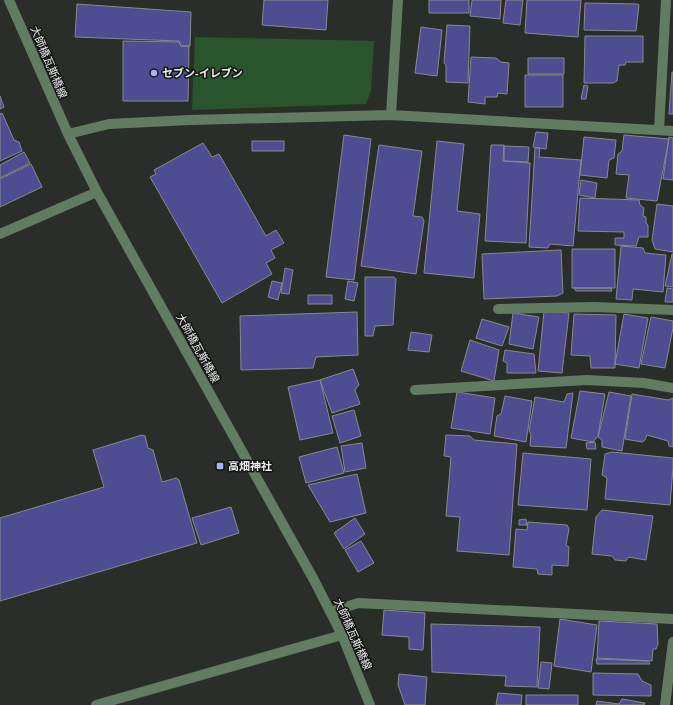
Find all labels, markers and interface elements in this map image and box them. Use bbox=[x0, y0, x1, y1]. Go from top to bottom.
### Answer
street label: 大師橋瓦斯橋線 bbox=[28, 24, 70, 100]
place label: セブン-イレブン bbox=[162, 67, 243, 79]
marker: セブン-イレブン bbox=[149, 68, 159, 78]
street label: 大師橋瓦斯橋線 bbox=[174, 311, 222, 385]
place label: 高畑神社 bbox=[228, 460, 272, 472]
marker: 高畑神社 bbox=[215, 461, 225, 471]
street label: 大師橋瓦斯橋線 bbox=[332, 596, 374, 672]

